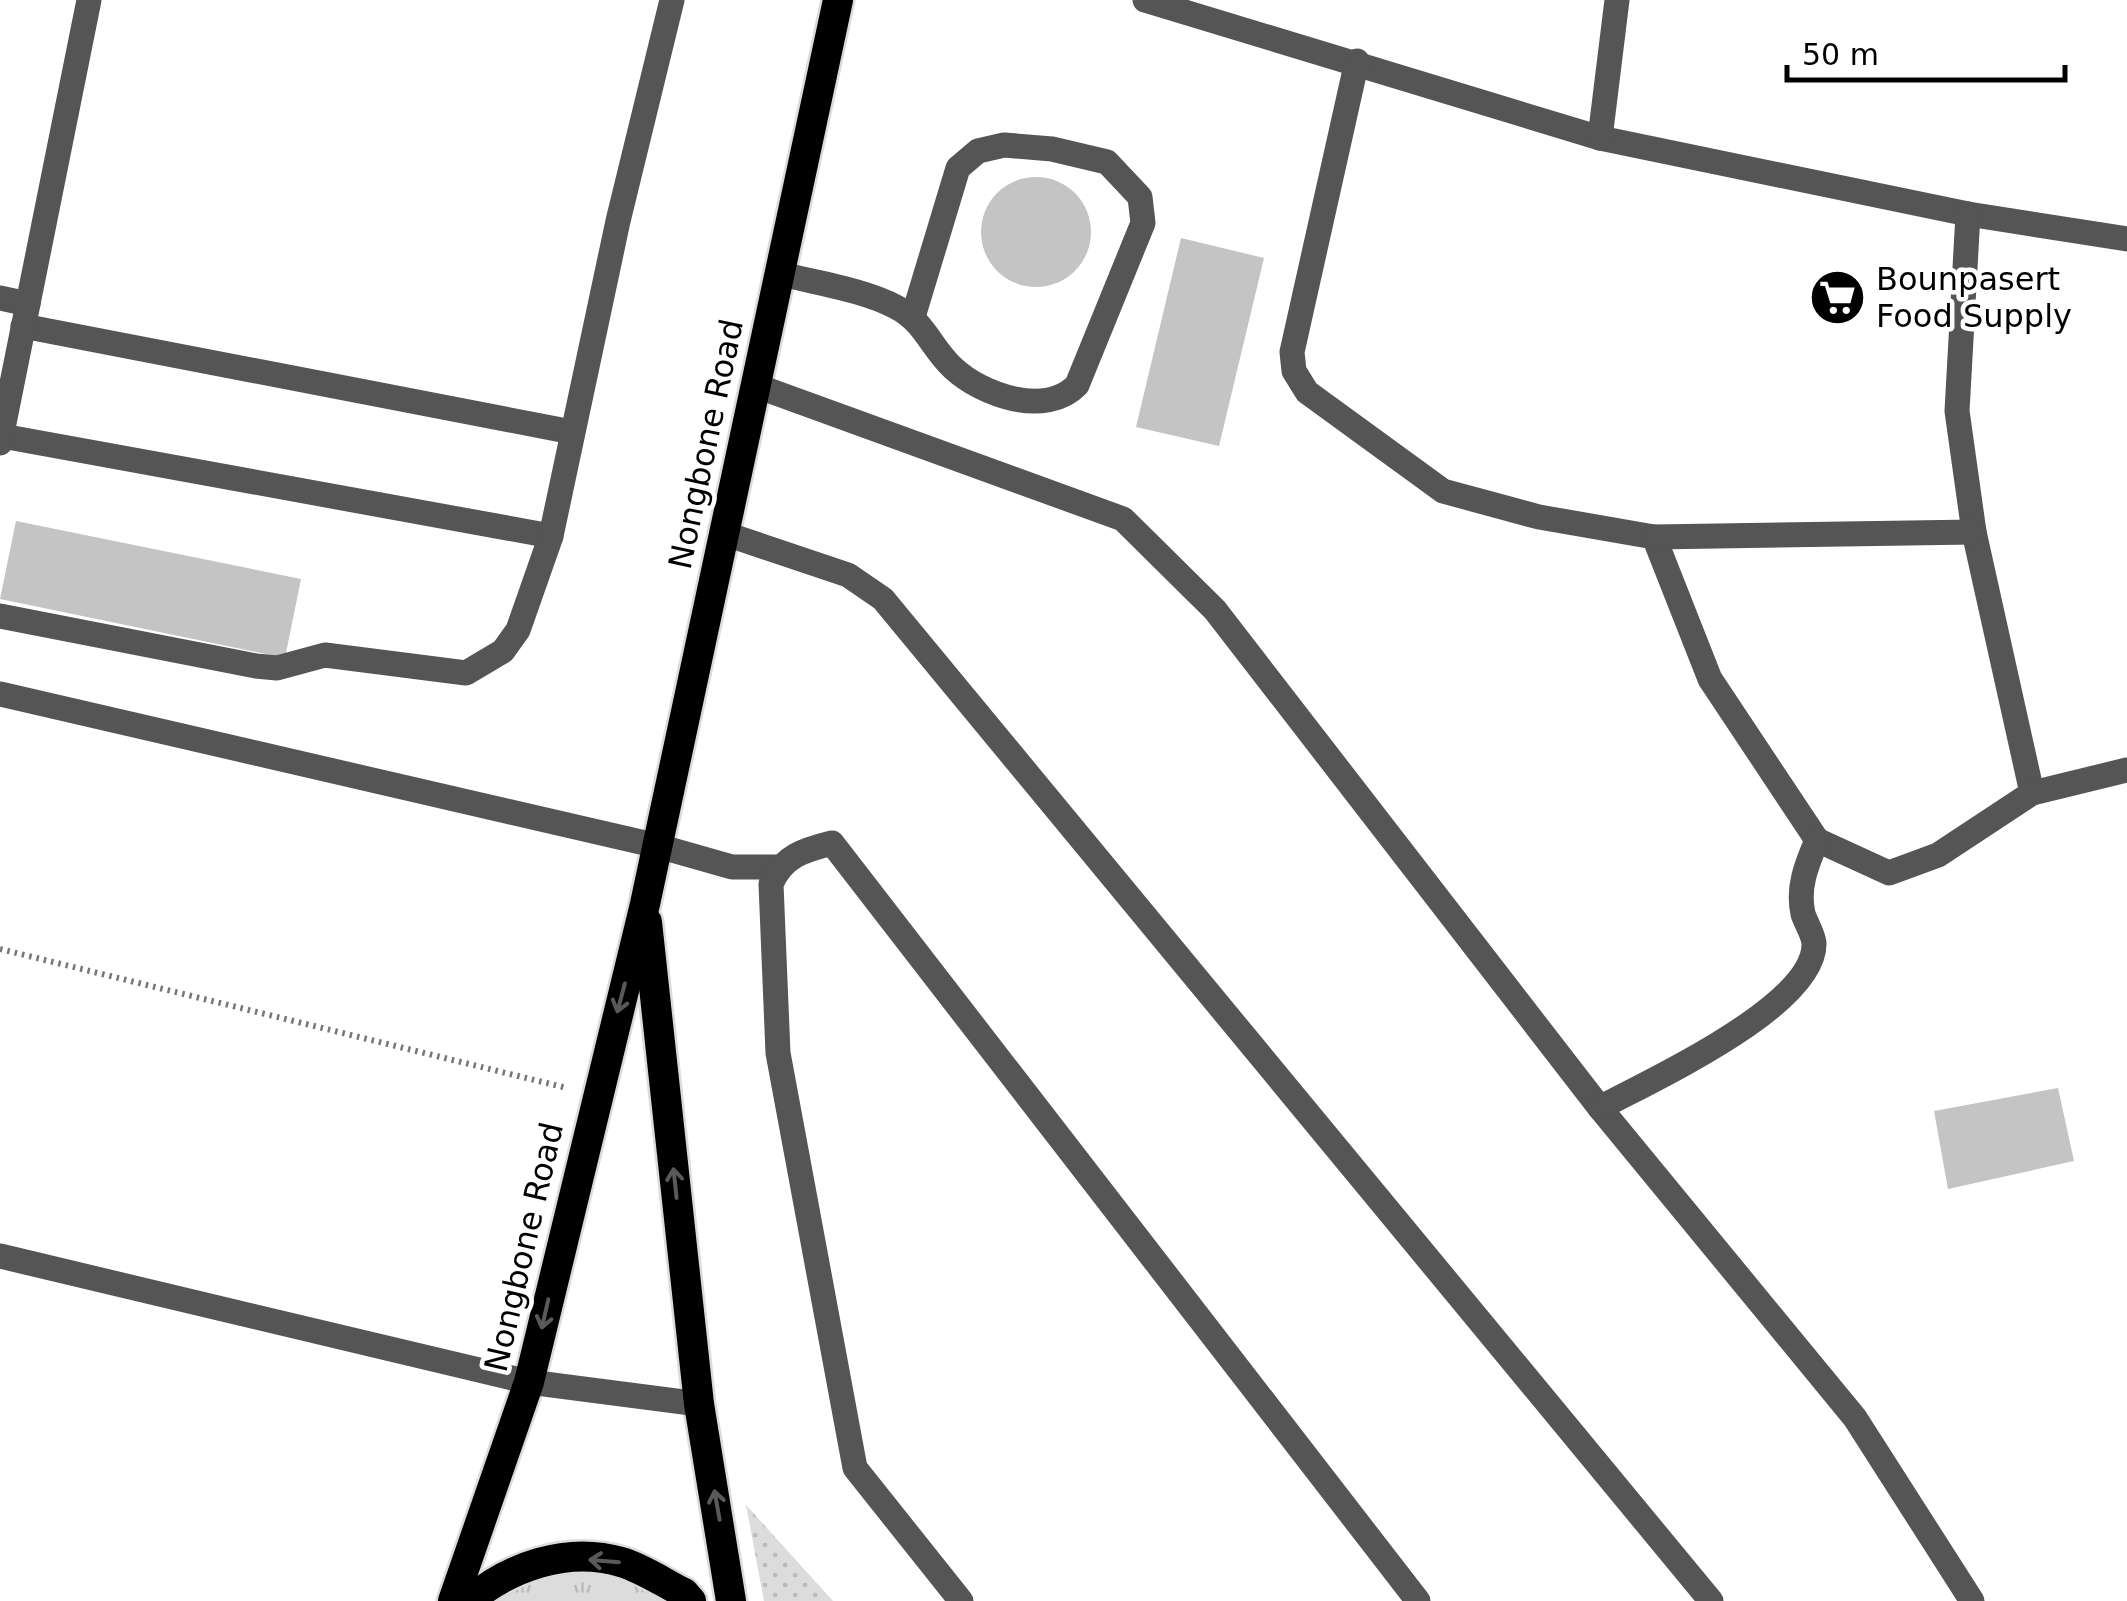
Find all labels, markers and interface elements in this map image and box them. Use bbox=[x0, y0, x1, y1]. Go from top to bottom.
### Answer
scale bar bbox=[1787, 20, 2064, 82]
text: 50 m bbox=[1802, 37, 1879, 72]
place label: Bounpasert Food Supply bbox=[1876, 260, 2072, 335]
supermarket icon: Bounpasert Food Supply bbox=[1807, 267, 1867, 327]
street label: Nongbone Road bbox=[661, 316, 751, 572]
one-way arrow bbox=[610, 982, 629, 1013]
street label: Nongbone Road bbox=[477, 1119, 571, 1375]
one-way arrow bbox=[665, 1167, 684, 1199]
one-way arrow bbox=[535, 1297, 553, 1329]
one-way arrow bbox=[707, 1489, 726, 1521]
one-way arrow bbox=[589, 1551, 621, 1570]

